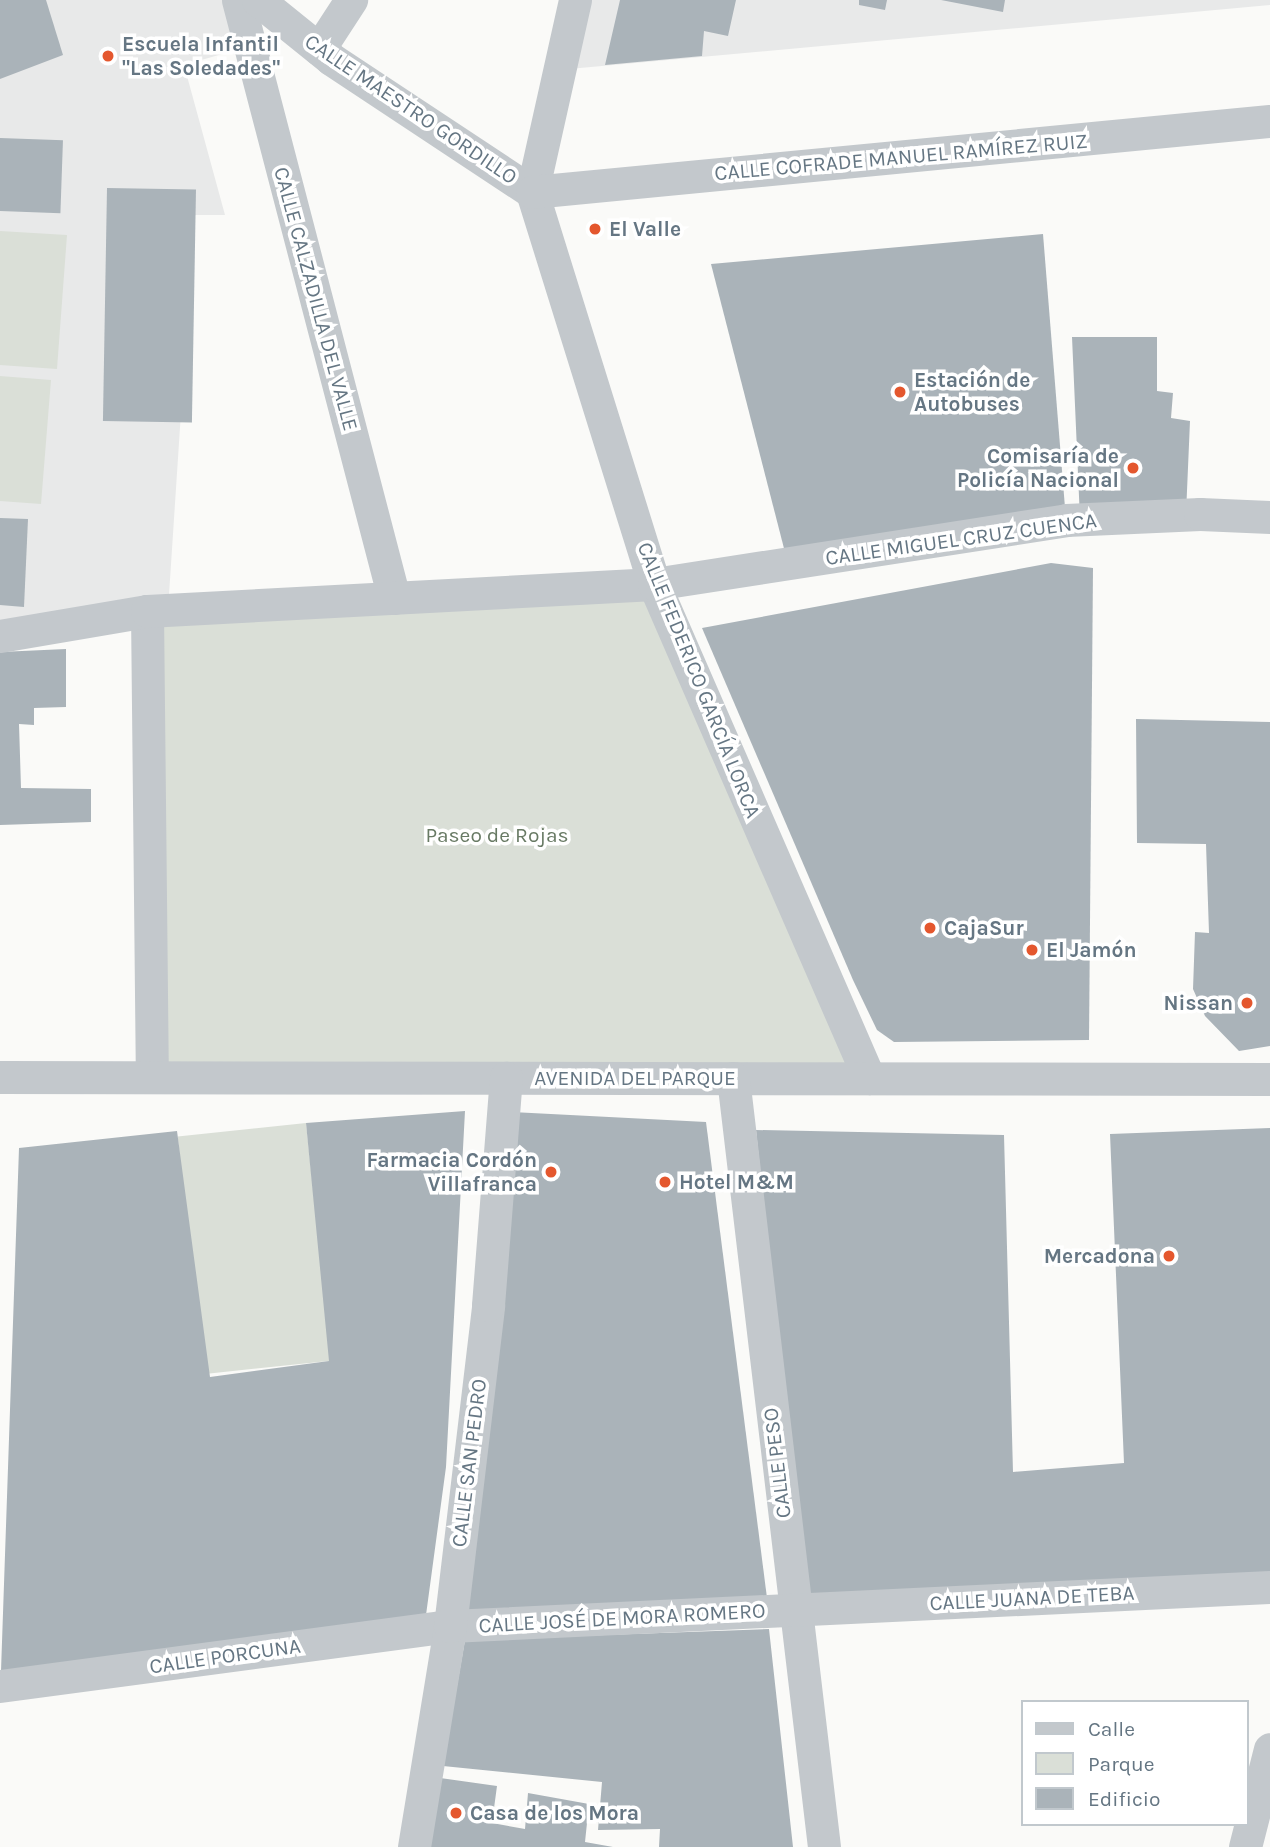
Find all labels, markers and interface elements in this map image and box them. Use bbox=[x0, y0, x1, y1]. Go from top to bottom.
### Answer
street label: CALLE MAESTRO GORDILLO bbox=[300, 29, 522, 189]
place label: Escuela Infantil "Las Soledades" bbox=[122, 31, 280, 81]
marker: Escuela Infantil "Las Soledades" bbox=[100, 48, 116, 64]
street label: CALLE COFRADE MANUEL RAMÍREZ RUIZ bbox=[713, 128, 1089, 186]
street label: CALLE CALZADILLA DEL VALLE bbox=[269, 164, 363, 434]
place label: El Valle bbox=[609, 216, 681, 242]
marker: El Valle bbox=[587, 221, 603, 237]
place label: Estación de Autobuses bbox=[914, 367, 1030, 417]
marker: Estación de Autobuses bbox=[892, 384, 908, 400]
place label: Comisaría de Policía Nacional bbox=[957, 443, 1119, 493]
marker: Comisaría de Policía Nacional bbox=[1125, 460, 1141, 476]
street label: CALLE MIGUEL CRUZ CUENCA bbox=[824, 507, 1098, 571]
street label: CALLE FEDERICO GARCÍA LORCA bbox=[632, 538, 766, 822]
park label: Paseo de Rojas bbox=[425, 822, 569, 848]
place label: CajaSur bbox=[944, 915, 1024, 941]
marker: CajaSur bbox=[922, 920, 938, 936]
place label: El Jamón bbox=[1046, 937, 1137, 963]
marker: El Jamón bbox=[1024, 942, 1040, 958]
place label: Nissan bbox=[1164, 990, 1233, 1016]
marker: Nissan bbox=[1239, 995, 1255, 1011]
street label: AVENIDA DEL PARQUE bbox=[534, 1065, 736, 1091]
place label: Farmacia Cordón Villafranca bbox=[366, 1147, 537, 1197]
marker: Farmacia Cordón Villafranca bbox=[543, 1164, 559, 1180]
place label: Hotel M&M bbox=[679, 1169, 794, 1195]
marker: Hotel M&M bbox=[657, 1174, 673, 1190]
place label: Mercadona bbox=[1044, 1243, 1155, 1269]
marker: Mercadona bbox=[1161, 1248, 1177, 1264]
street label: CALLE SAN PEDRO bbox=[446, 1378, 492, 1548]
street label: CALLE PESO bbox=[758, 1406, 796, 1520]
street label: CALLE JUANA DE TEBA bbox=[929, 1580, 1135, 1616]
street label: CALLE JOSÉ DE MORA ROMERO bbox=[478, 1598, 766, 1638]
street label: CALLE PORCUNA bbox=[148, 1633, 302, 1679]
legend bbox=[1021, 1700, 1249, 1826]
text: Calle bbox=[1088, 1717, 1135, 1741]
text: Parque bbox=[1088, 1752, 1155, 1776]
text: Edificio bbox=[1088, 1787, 1161, 1811]
place label: Casa de los Mora bbox=[470, 1800, 639, 1826]
marker: Casa de los Mora bbox=[448, 1805, 464, 1821]

